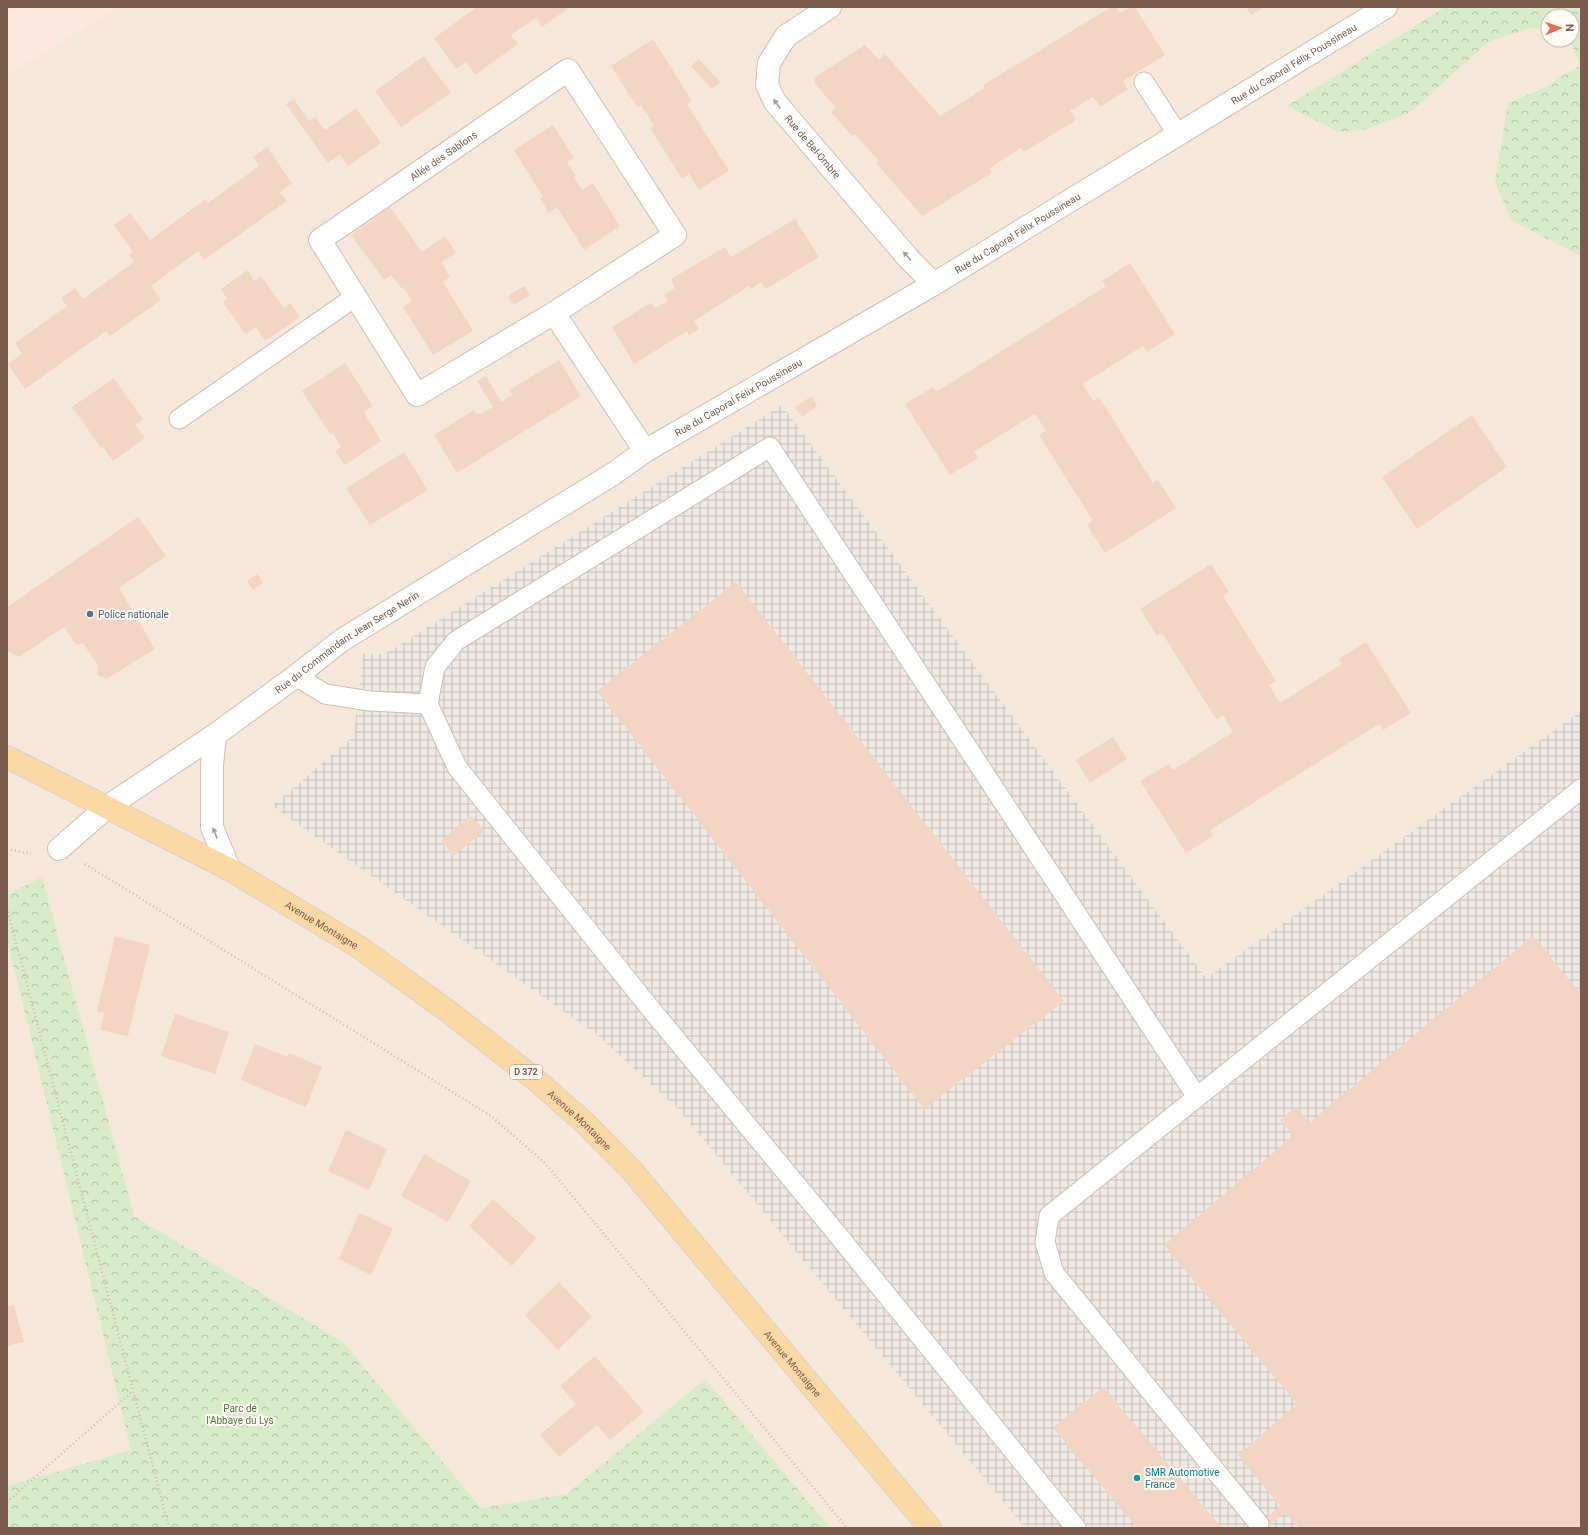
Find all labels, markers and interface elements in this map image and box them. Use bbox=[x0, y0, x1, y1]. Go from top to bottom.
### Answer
north arrow bbox=[1540, 8, 1580, 48]
street label: Rue du Caporal Félix Poussineau bbox=[1229, 21, 1359, 107]
text: N bbox=[1563, 24, 1576, 32]
one-way arrow bbox=[773, 98, 781, 109]
street label: Rue de Bel-Ombre bbox=[783, 113, 843, 181]
street label: Allée des Sablons bbox=[408, 129, 479, 183]
street label: Rue du Caporal Félix Poussineau bbox=[953, 191, 1082, 276]
one-way arrow bbox=[902, 251, 911, 261]
street label: Rue du Caporal Félix Poussineau bbox=[673, 357, 804, 439]
street label: Rue du Commandant Jean Serge Nerin bbox=[273, 589, 421, 696]
marker: Police nationale bbox=[85, 609, 95, 619]
place label: Police nationale bbox=[98, 609, 169, 620]
one-way arrow bbox=[211, 826, 217, 838]
street label: Avenue Montaigne bbox=[283, 899, 360, 951]
road number: D 372 bbox=[510, 1065, 542, 1079]
street label: Avenue Montaigne bbox=[545, 1088, 613, 1153]
street label: Avenue Montaigne bbox=[762, 1329, 823, 1399]
park label: Parc de l'Abbaye du Lys bbox=[206, 1403, 274, 1426]
place label: SMR Automotive France bbox=[1145, 1467, 1219, 1490]
marker: SMR Automotive France bbox=[1132, 1473, 1142, 1483]

